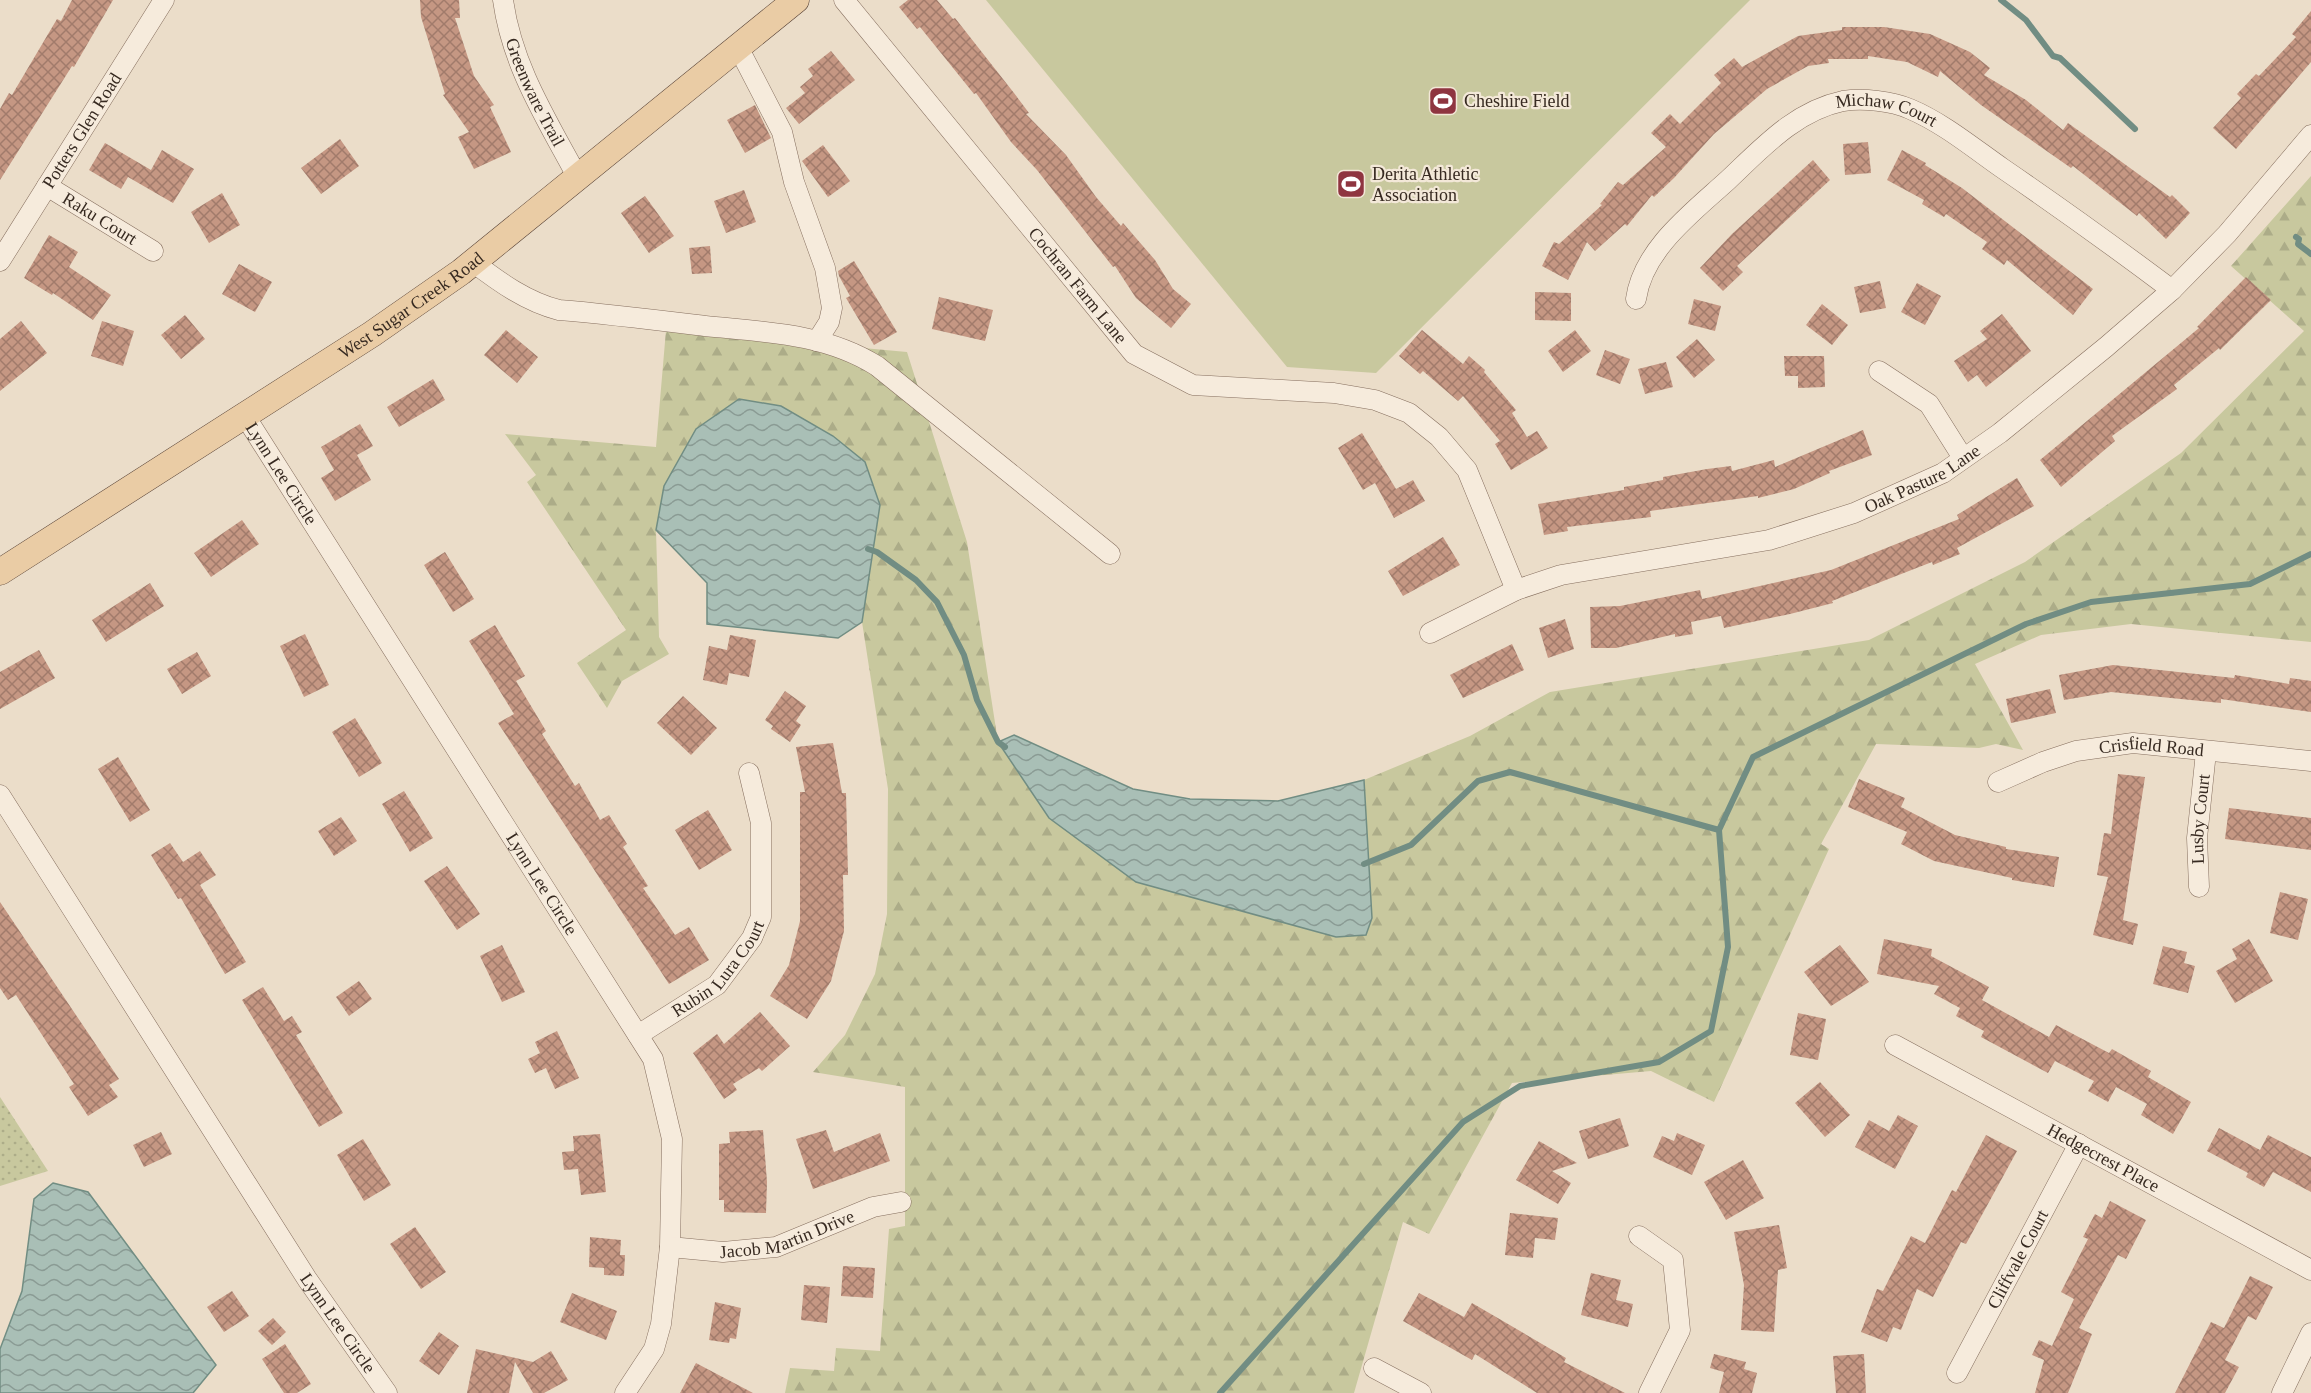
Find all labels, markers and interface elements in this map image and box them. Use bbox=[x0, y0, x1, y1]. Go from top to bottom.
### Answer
street label: Greenware Trail bbox=[502, 35, 569, 150]
street label: Potters Glen Road bbox=[38, 69, 126, 192]
sports icon: Cheshire Field bbox=[1427, 85, 1459, 117]
street label: Michaw Court bbox=[1834, 90, 1941, 131]
place label: Cheshire Field bbox=[1464, 91, 1570, 111]
place label: Derita Athletic Association bbox=[1372, 164, 1478, 205]
sports icon: Derita Athletic Association bbox=[1335, 168, 1367, 200]
street label: Raku Court bbox=[59, 188, 141, 249]
street label: Cochran Farm Lane bbox=[1024, 223, 1131, 347]
street label: West Sugar Creek Road bbox=[335, 248, 487, 363]
street label: Lynn Lee Circle bbox=[242, 419, 321, 528]
street label: Oak Pasture Lane bbox=[1861, 440, 1984, 517]
street label: Crisfield Road bbox=[2098, 733, 2205, 760]
street label: Lusby Court bbox=[2187, 773, 2214, 865]
street label: Lynn Lee Circle bbox=[502, 829, 582, 939]
street label: Rubin Lura Court bbox=[668, 918, 768, 1021]
street label: Hedgecrest Place bbox=[2044, 1119, 2163, 1196]
street label: Jacob Martin Drive bbox=[719, 1206, 857, 1262]
street label: Cliffvale Court bbox=[1983, 1206, 2052, 1312]
street label: Lynn Lee Circle bbox=[296, 1269, 380, 1377]

